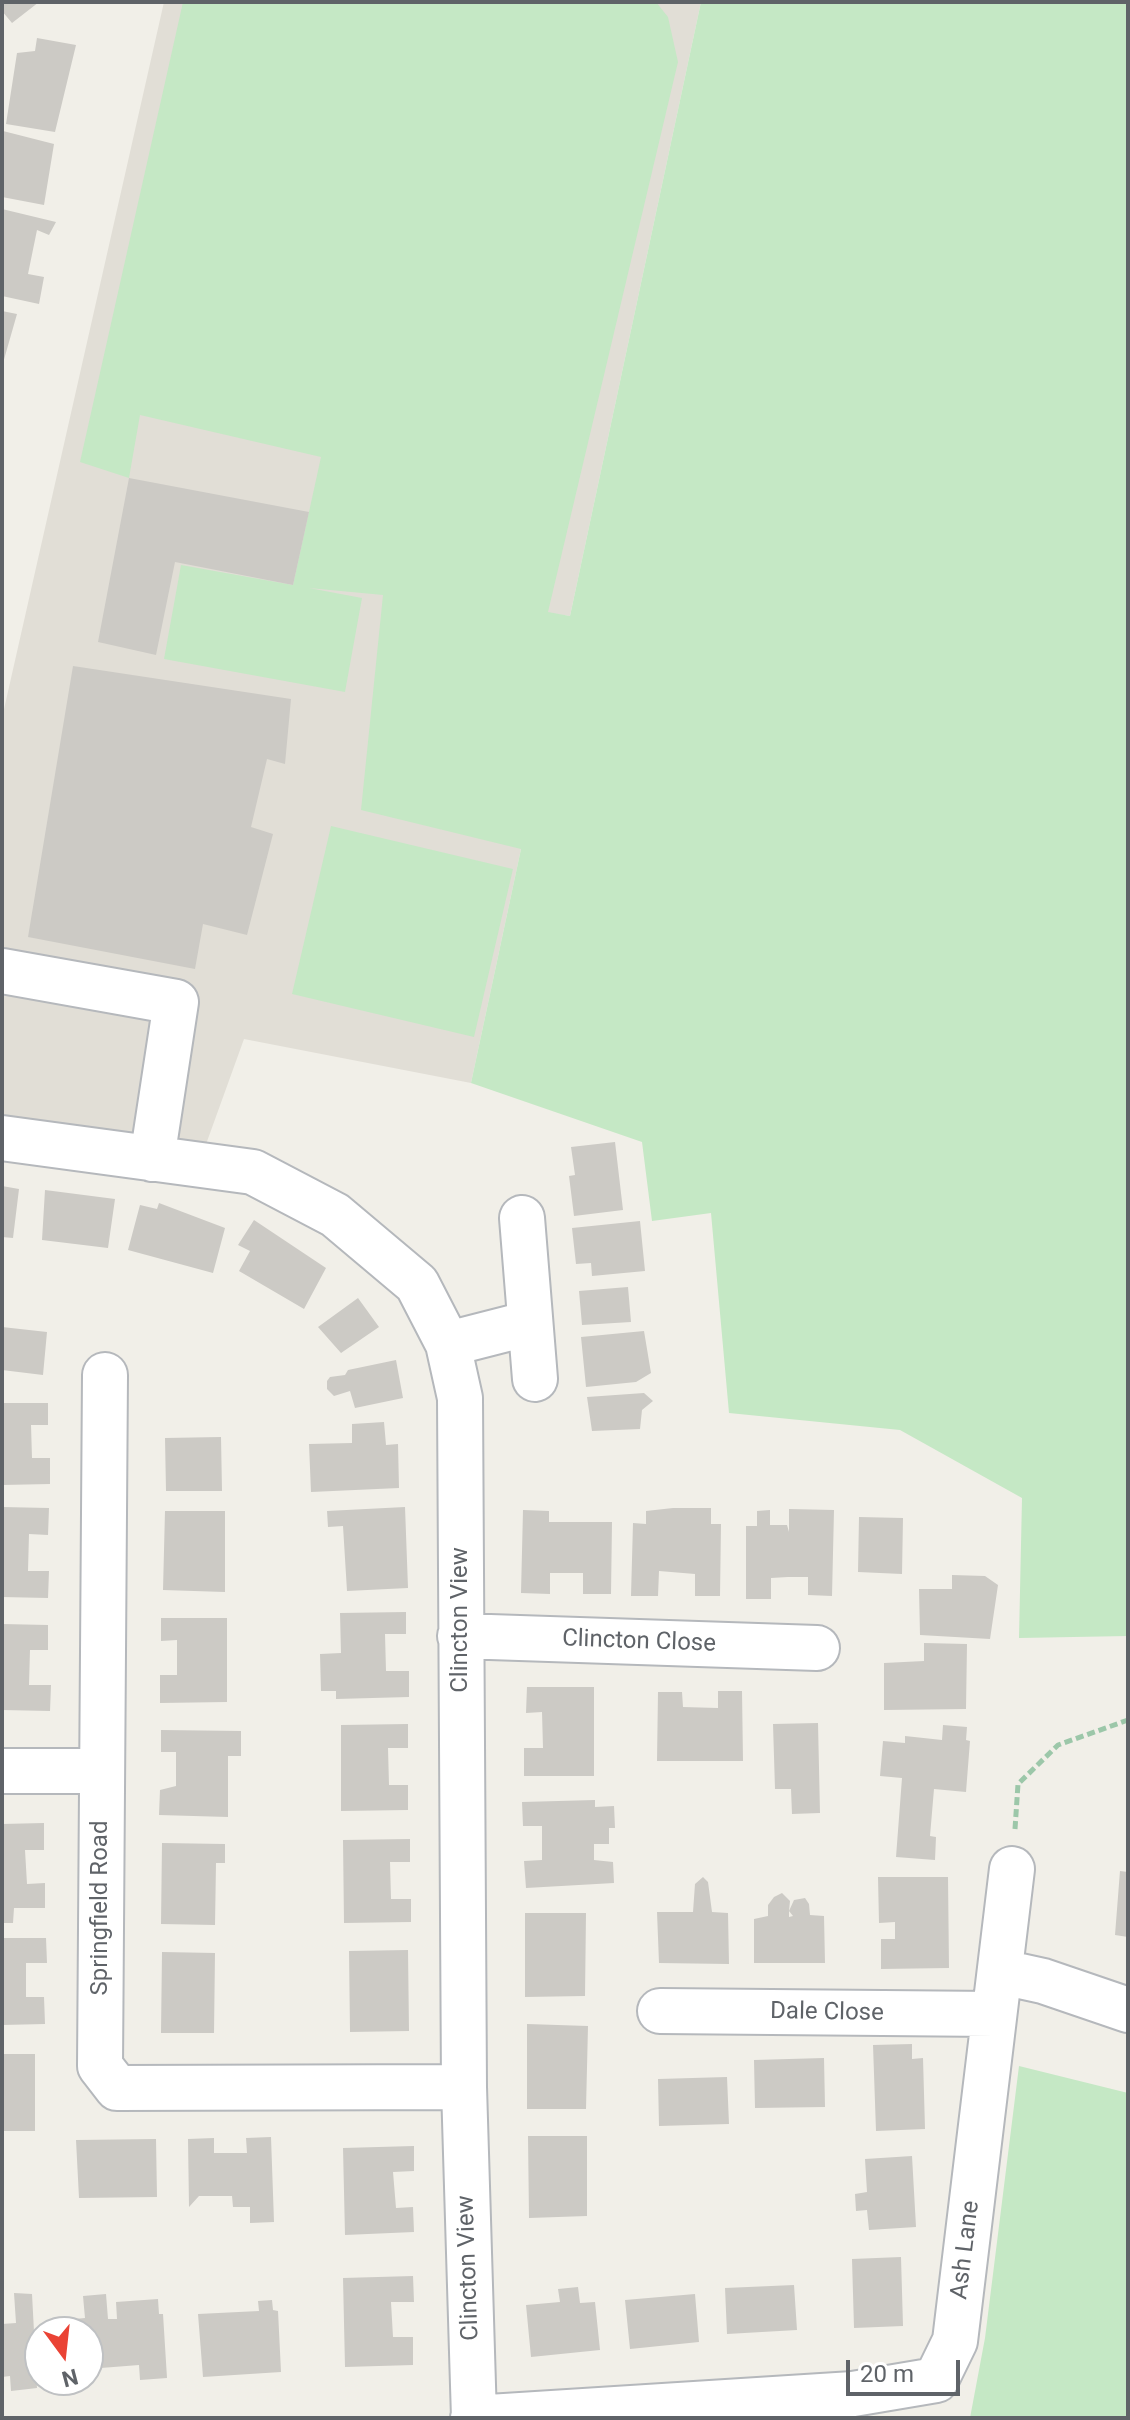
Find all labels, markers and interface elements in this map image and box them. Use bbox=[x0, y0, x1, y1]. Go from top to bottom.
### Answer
street label: Clincton View bbox=[447, 1547, 475, 1693]
street label: Clincton Close bbox=[562, 1625, 716, 1659]
street label: Springfield Road bbox=[87, 1821, 115, 1995]
street label: Dale Close bbox=[770, 1998, 884, 2028]
street label: Clincton View bbox=[452, 2195, 486, 2341]
street label: Ash Lane bbox=[946, 2199, 986, 2301]
north arrow bbox=[24, 2316, 104, 2396]
scale bar bbox=[850, 2344, 964, 2394]
text: 20 m bbox=[860, 2360, 914, 2388]
text: N bbox=[59, 2364, 81, 2392]

